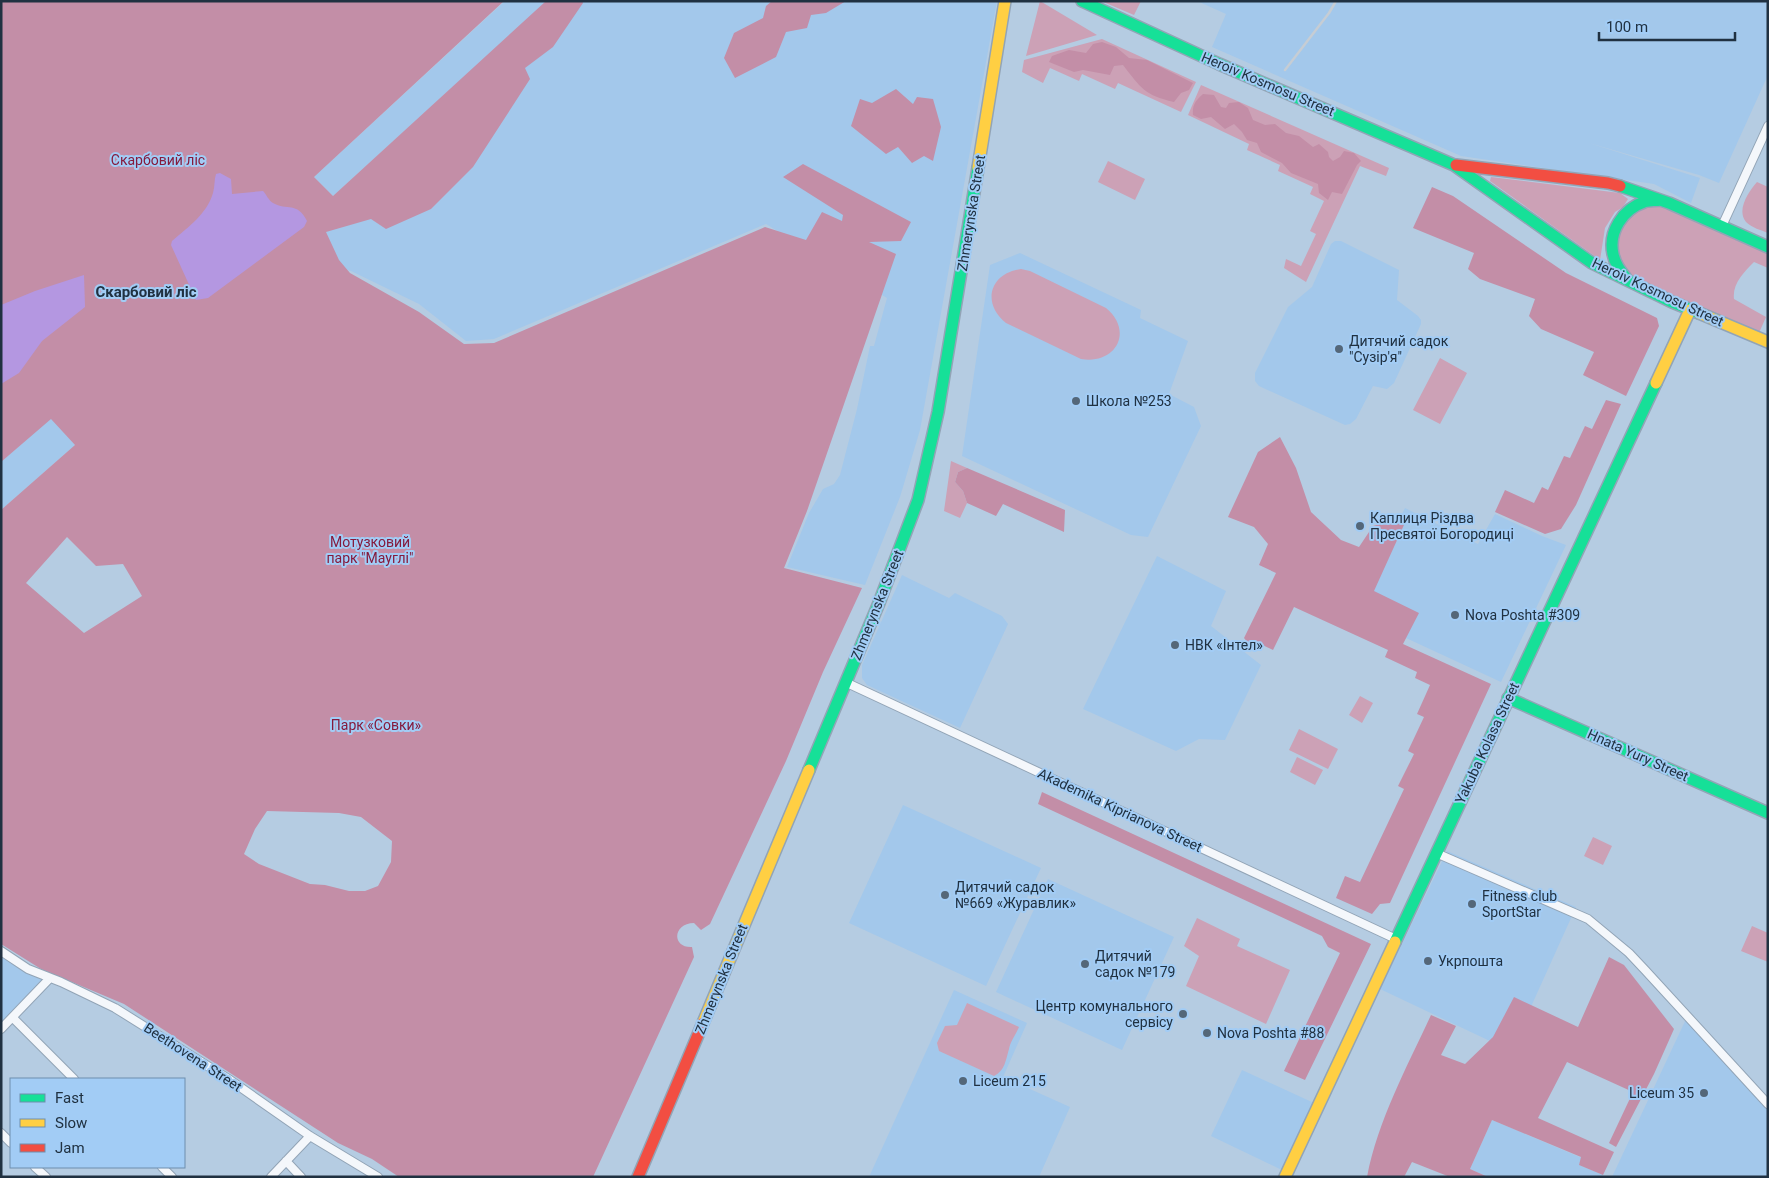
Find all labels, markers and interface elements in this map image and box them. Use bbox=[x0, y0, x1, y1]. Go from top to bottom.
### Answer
scale bar bbox=[1599, 10, 1735, 42]
text: 100 m bbox=[1606, 18, 1648, 36]
street label: Heroiv Kosmosu Street bbox=[1199, 49, 1337, 119]
park label: Скарбовий ліс bbox=[111, 152, 205, 168]
street label: Zhmerynska Street bbox=[954, 153, 988, 272]
street label: Heroiv Kosmosu Street bbox=[1590, 255, 1727, 330]
district label: Скарбовий ліс bbox=[95, 283, 197, 301]
place label: Дитячий садок "Сузір'я" bbox=[1349, 333, 1449, 365]
marker: Дитячий садок "Сузір'я" bbox=[1333, 343, 1345, 355]
place label: Школа №253 bbox=[1086, 393, 1172, 409]
marker: Школа №253 bbox=[1070, 395, 1082, 407]
place label: Каплиця Різдва Пресвятої Богородиці bbox=[1370, 510, 1514, 542]
marker: Каплиця Різдва Пресвятої Богородиці bbox=[1354, 520, 1366, 532]
park label: Мотузковий парк "Мауглі" bbox=[326, 534, 414, 566]
street label: Zhmerynska Street bbox=[848, 547, 907, 662]
place label: Nova Poshta #309 bbox=[1465, 607, 1580, 623]
marker: Nova Poshta #309 bbox=[1449, 609, 1461, 621]
place label: НВК «Інтел» bbox=[1185, 637, 1263, 653]
marker: НВК «Інтел» bbox=[1169, 639, 1181, 651]
street label: Yakuba Kolasa Street bbox=[1452, 679, 1522, 806]
park label: Парк «Совки» bbox=[331, 717, 422, 733]
street label: Hnata Yury Street bbox=[1585, 726, 1691, 785]
street label: Akademika Kiprianova Street bbox=[1035, 765, 1205, 855]
place label: Дитячий садок №669 «Журавлик» bbox=[955, 879, 1076, 911]
place label: Fitness club SportStar bbox=[1482, 888, 1557, 920]
marker: Дитячий садок №669 «Журавлик» bbox=[939, 889, 951, 901]
marker: Fitness club SportStar bbox=[1466, 898, 1478, 910]
street label: Zhmerynska Street bbox=[692, 921, 751, 1036]
place label: Дитячий садок №179 bbox=[1095, 948, 1175, 980]
place label: Укрпошта bbox=[1438, 953, 1503, 969]
marker: Укрпошта bbox=[1422, 955, 1434, 967]
marker: Дитячий садок №179 bbox=[1079, 958, 1091, 970]
place label: Центр комунального сервісу bbox=[1036, 998, 1173, 1030]
marker: Центр комунального сервісу bbox=[1177, 1008, 1189, 1020]
street label: Beethovena Street bbox=[141, 1019, 245, 1095]
place label: Nova Poshta #88 bbox=[1217, 1025, 1324, 1041]
marker: Nova Poshta #88 bbox=[1201, 1027, 1213, 1039]
place label: Liceum 215 bbox=[973, 1073, 1046, 1089]
marker: Liceum 215 bbox=[957, 1075, 969, 1087]
legend bbox=[10, 1078, 185, 1168]
place label: Liceum 35 bbox=[1629, 1085, 1694, 1101]
marker: Liceum 35 bbox=[1698, 1087, 1710, 1099]
text: Fast bbox=[55, 1089, 84, 1107]
text: Slow bbox=[55, 1114, 87, 1132]
text: Jam bbox=[55, 1139, 85, 1157]

